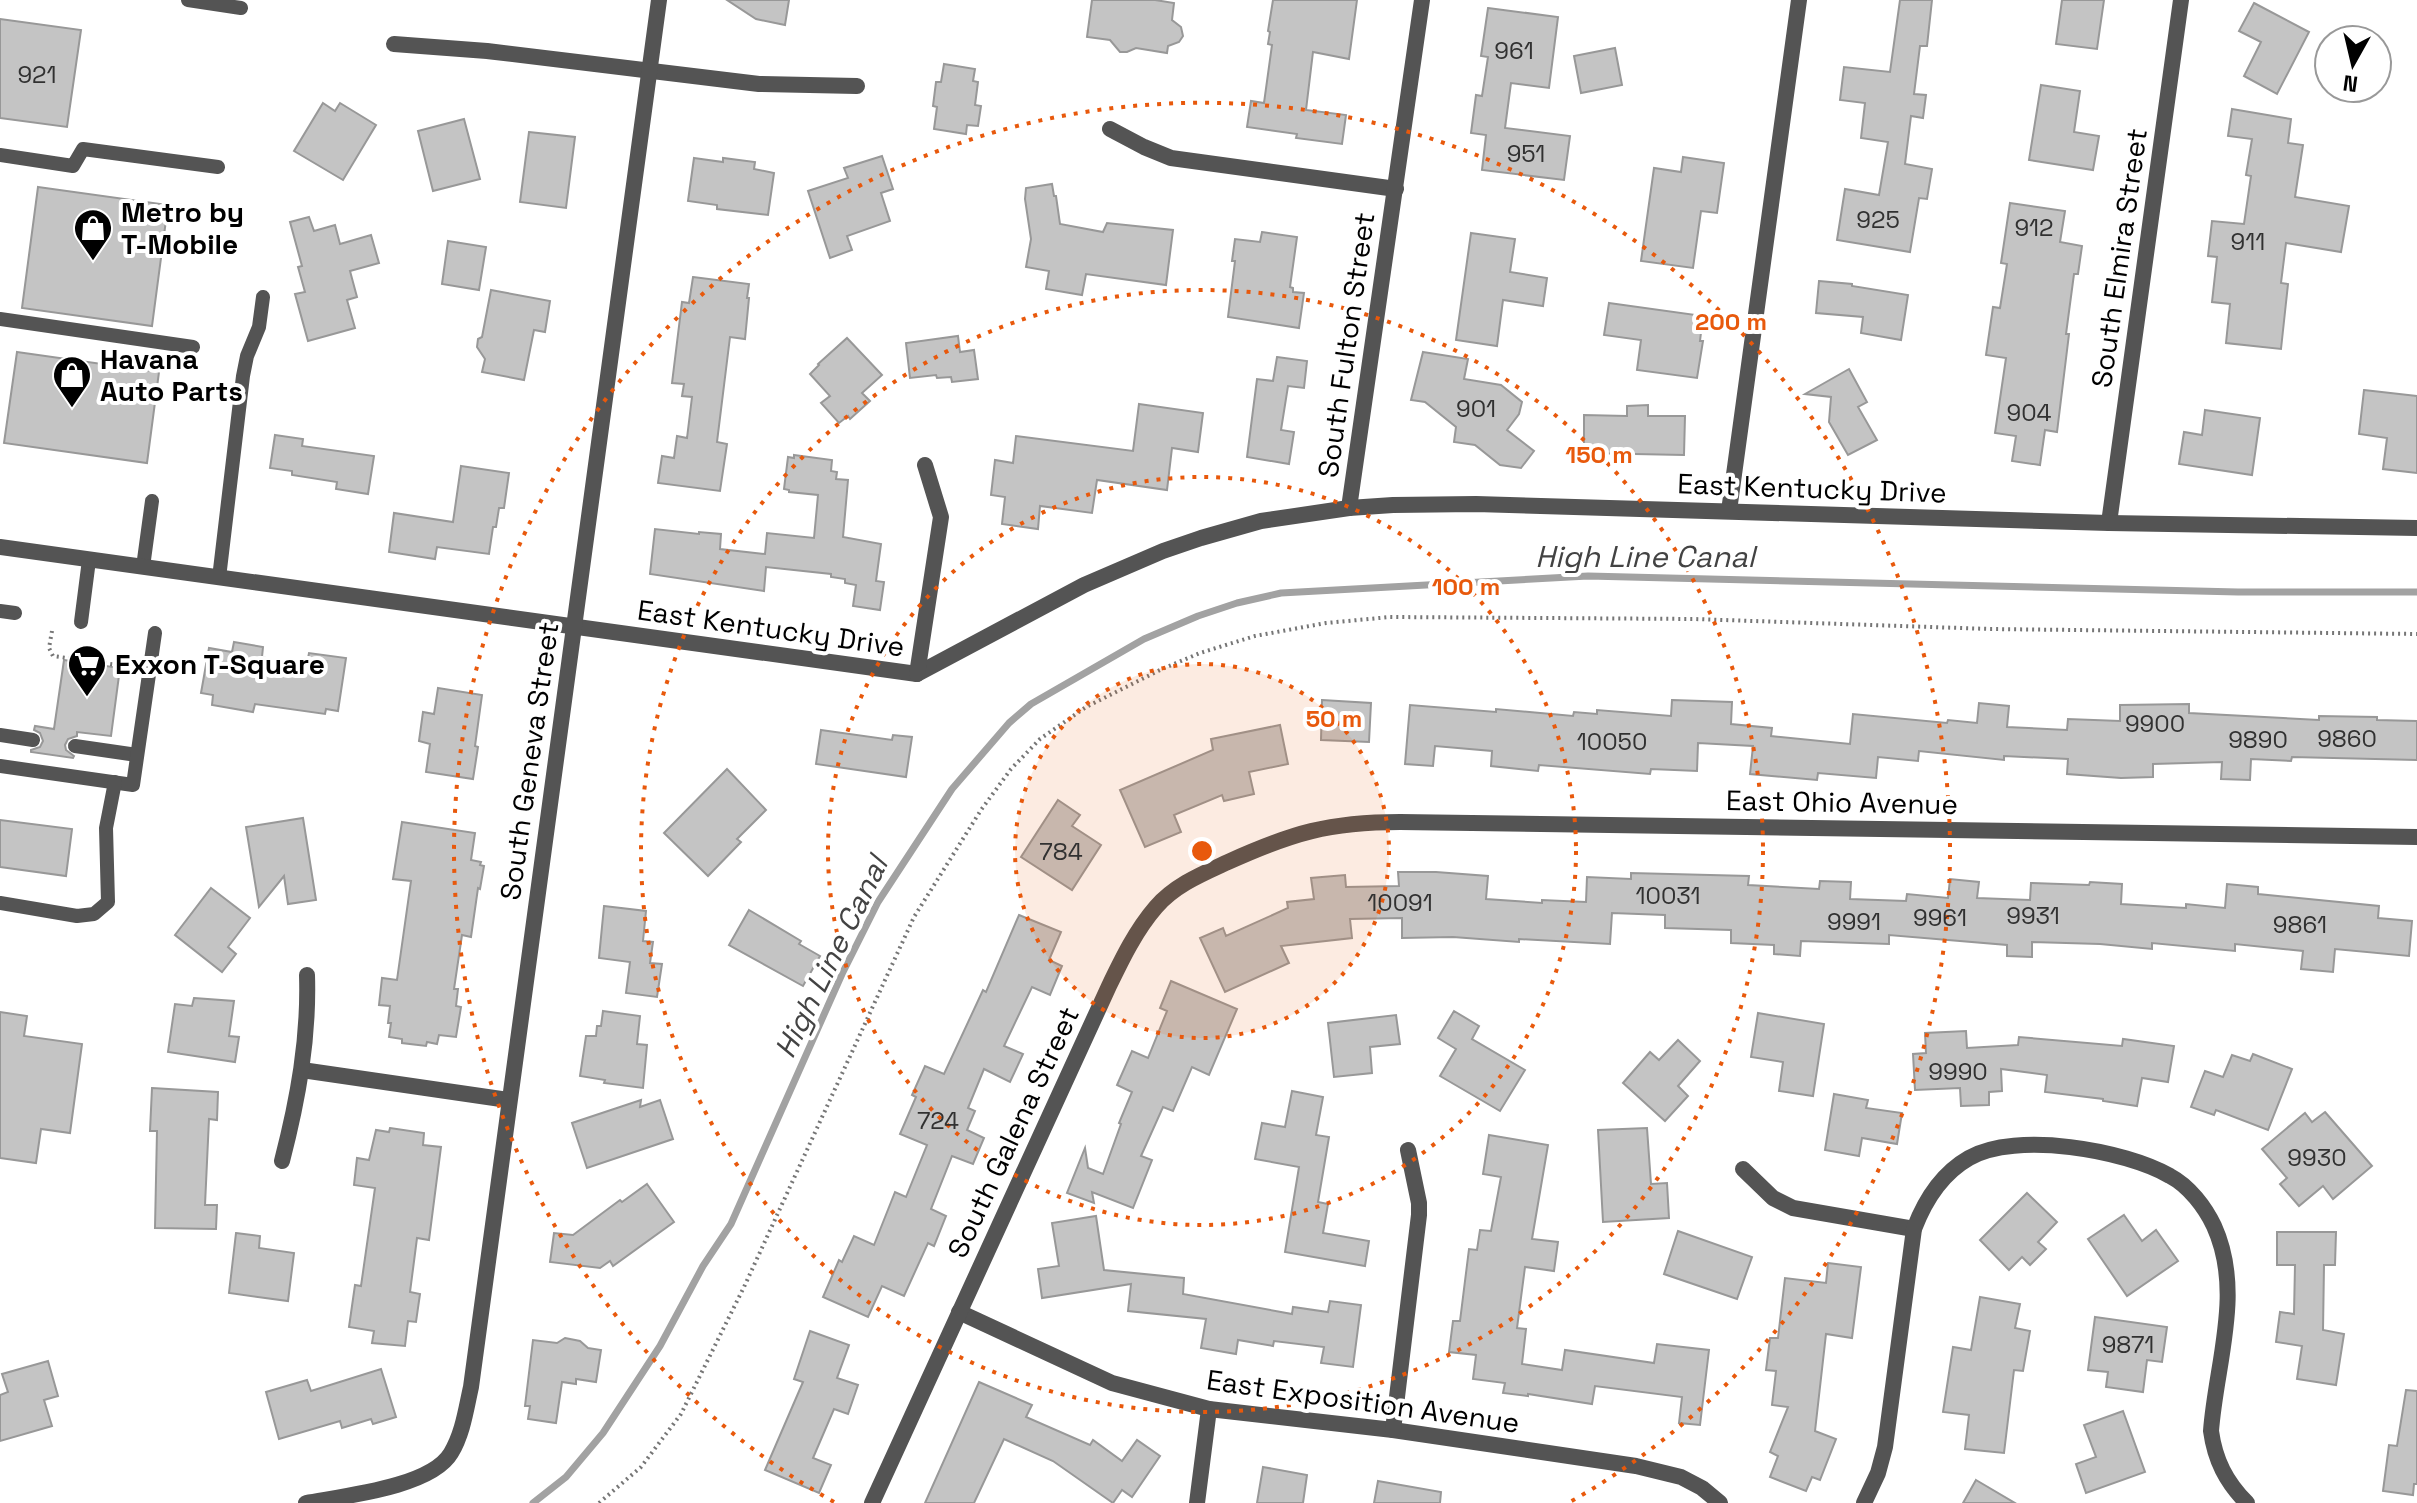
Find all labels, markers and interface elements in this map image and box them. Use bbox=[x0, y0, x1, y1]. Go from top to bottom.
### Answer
north arrow bbox=[2313, 24, 2393, 104]
house number: 961 bbox=[1494, 35, 1534, 66]
house number: 921 bbox=[17, 59, 57, 90]
text: N bbox=[2341, 69, 2359, 99]
street label: South Elmira Street bbox=[2083, 126, 2155, 390]
house number: 951 bbox=[1507, 138, 1545, 169]
place label: Metro by T-Mobile bbox=[121, 194, 244, 262]
house number: 925 bbox=[1856, 204, 1900, 235]
shop icon: Metro by T-Mobile bbox=[72, 207, 114, 262]
street label: South Fulton Street bbox=[1310, 210, 1382, 480]
house number: 912 bbox=[2014, 212, 2054, 243]
house number: 911 bbox=[2231, 226, 2265, 257]
text: 200 m bbox=[1695, 306, 1767, 337]
place label: Havana Auto Parts bbox=[100, 341, 243, 409]
shop icon: Havana Auto Parts bbox=[51, 354, 93, 409]
house number: 901 bbox=[1456, 393, 1496, 424]
house number: 904 bbox=[2006, 397, 2052, 428]
text: 150 m bbox=[1565, 439, 1633, 470]
street label: East Kentucky Drive bbox=[1677, 465, 1947, 511]
water label: High Line Canal bbox=[1535, 537, 1758, 576]
text: 100 m bbox=[1432, 571, 1500, 602]
street label: East Kentucky Drive bbox=[635, 591, 907, 665]
street label: South Geneva Street bbox=[492, 620, 566, 902]
supermarket icon: Exxon T-Square bbox=[66, 643, 108, 698]
place label: Exxon T-Square bbox=[115, 646, 325, 682]
text: 50 m bbox=[1306, 703, 1362, 734]
house number: 9900 bbox=[2125, 708, 2185, 739]
house number: 9860 bbox=[2317, 723, 2377, 754]
house number: 9890 bbox=[2228, 724, 2288, 755]
house number: 10050 bbox=[1577, 726, 1647, 757]
street label: East Ohio Avenue bbox=[1726, 782, 1958, 822]
house number: 784 bbox=[1039, 836, 1083, 867]
centre of rings bbox=[1188, 837, 1216, 865]
water label: High Line Canal bbox=[765, 847, 898, 1064]
house number: 10031 bbox=[1636, 880, 1700, 911]
house number: 10091 bbox=[1367, 887, 1433, 918]
house number: 9931 bbox=[2006, 900, 2060, 931]
house number: 9961 bbox=[1913, 902, 1967, 933]
house number: 9991 bbox=[1827, 906, 1881, 937]
house number: 9861 bbox=[2273, 909, 2327, 940]
street label: South Galena Street bbox=[939, 1001, 1087, 1263]
house number: 9990 bbox=[1928, 1056, 1988, 1087]
house number: 724 bbox=[917, 1105, 959, 1136]
house number: 9930 bbox=[2287, 1142, 2347, 1173]
house number: 9871 bbox=[2102, 1329, 2154, 1360]
street label: East Exposition Avenue bbox=[1204, 1361, 1522, 1441]

